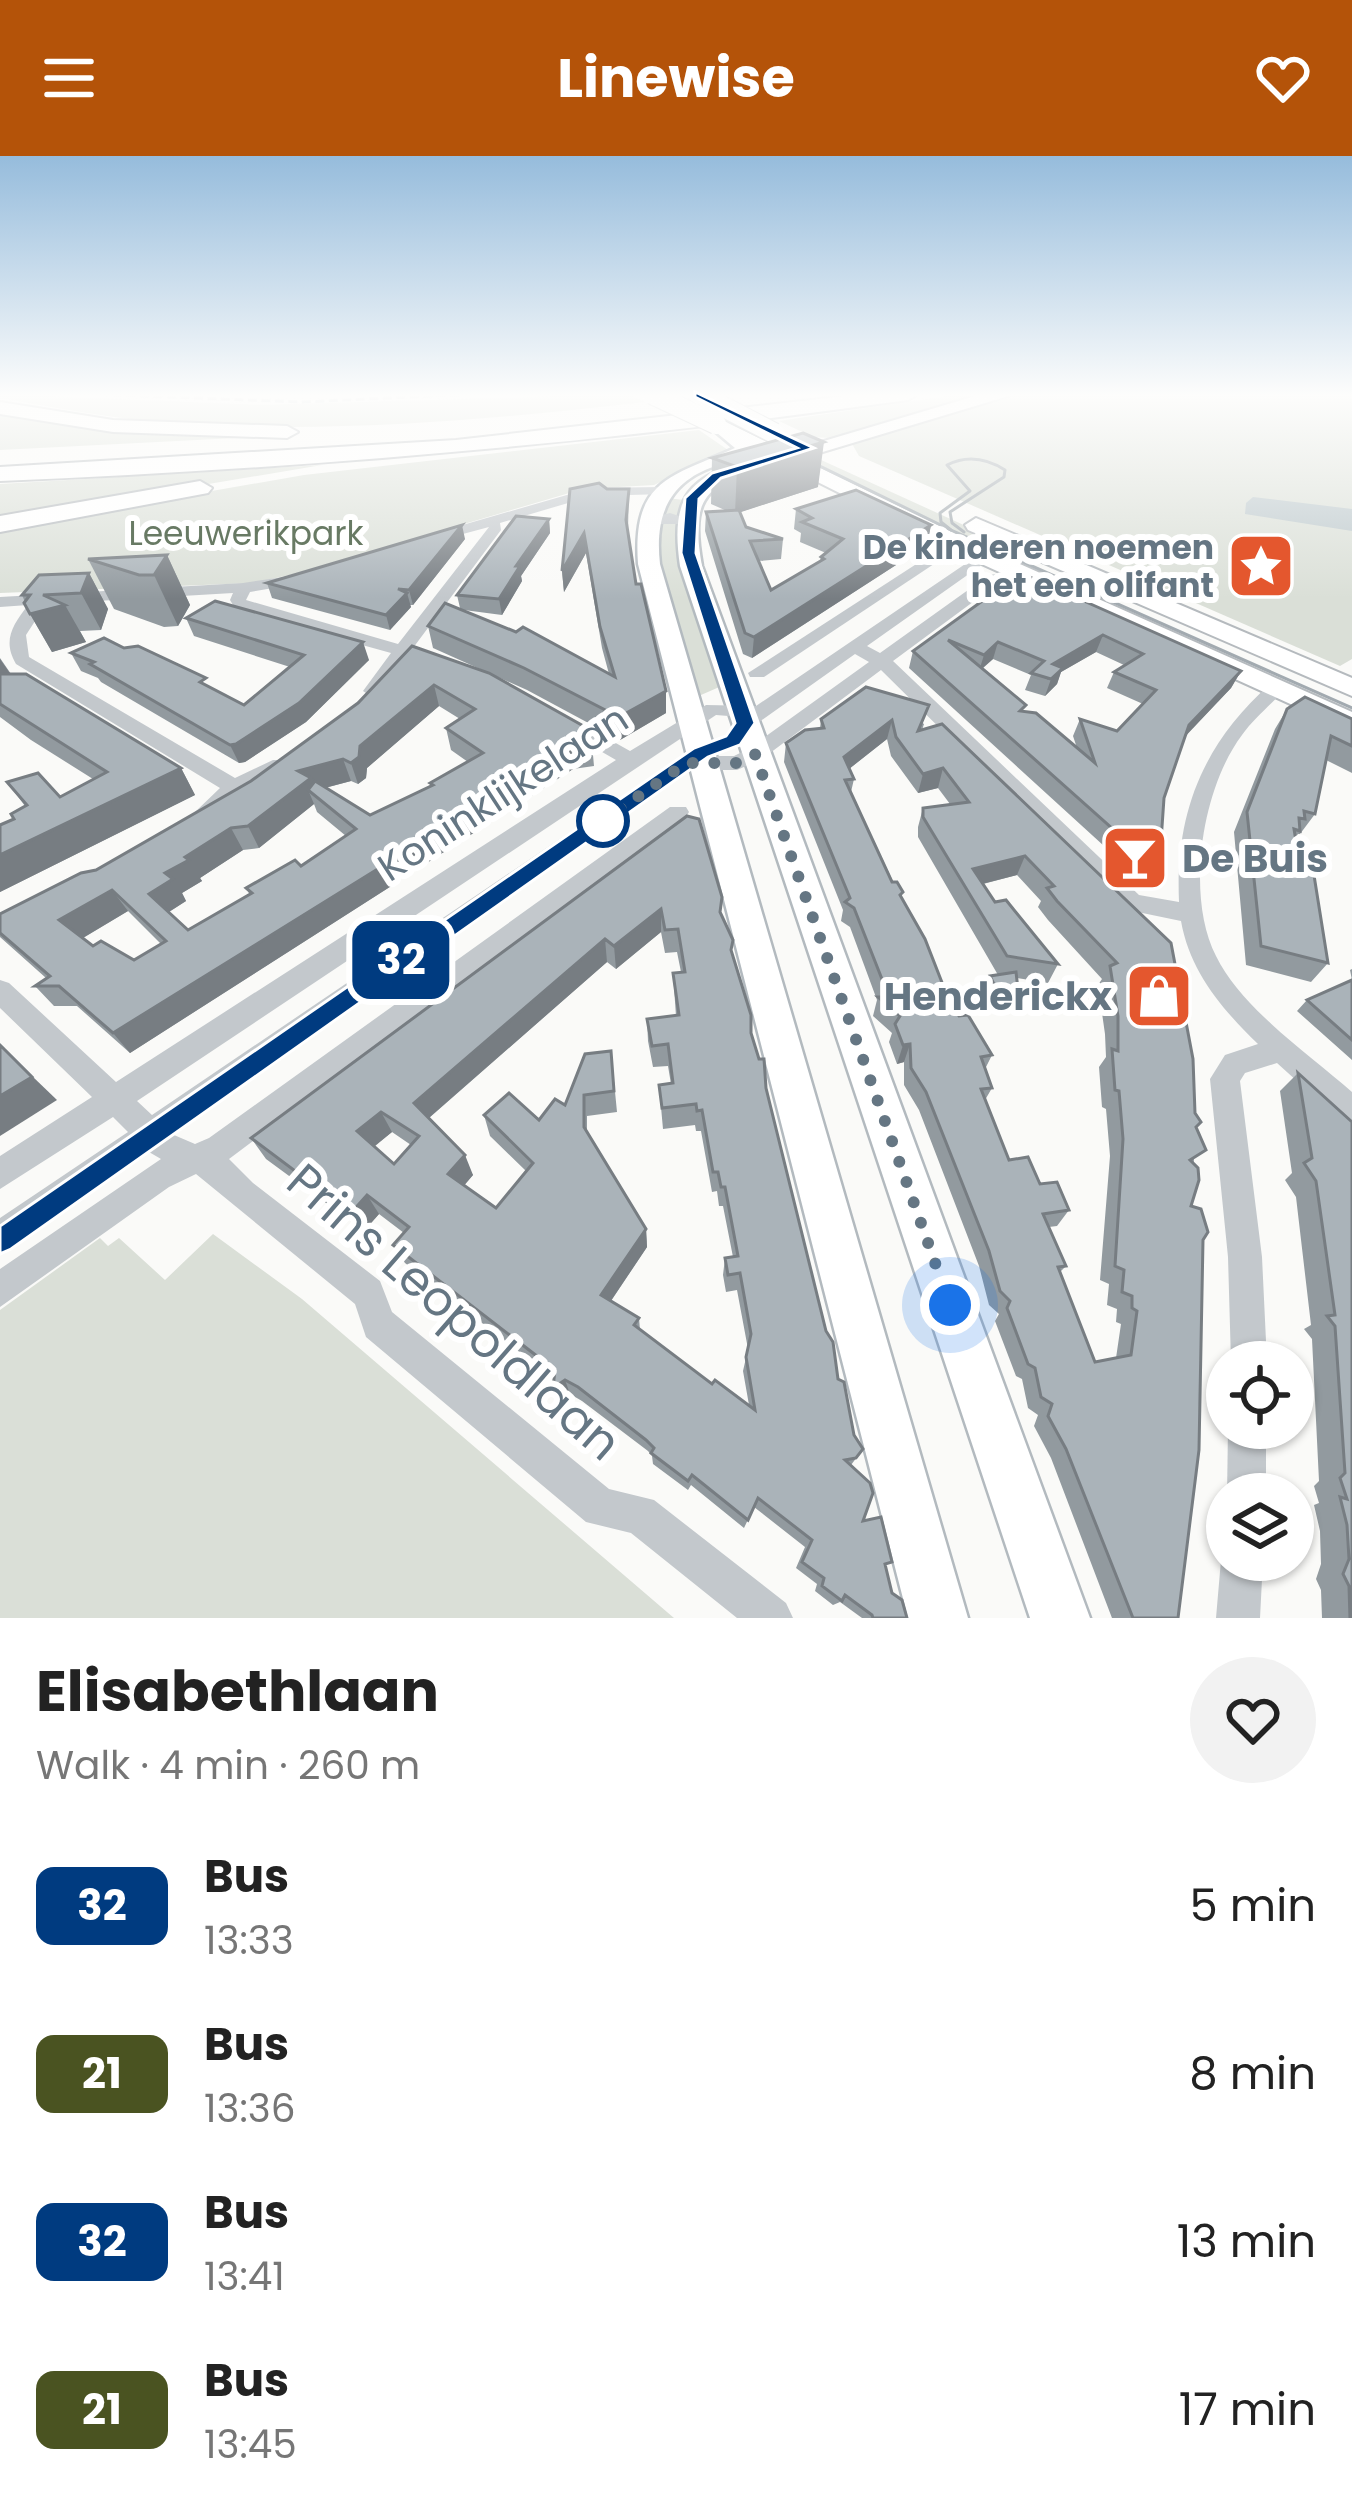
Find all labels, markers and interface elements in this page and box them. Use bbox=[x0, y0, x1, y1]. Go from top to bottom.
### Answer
text: Linewise bbox=[557, 40, 795, 116]
icon: menu bbox=[36, 45, 102, 111]
icon: heart bbox=[1250, 45, 1316, 111]
park label: Leeuwerikpark bbox=[128, 510, 364, 557]
place label: De kinderen noemen het een olifant bbox=[863, 524, 1214, 609]
place icon: De kinderen noemen het een olifant bbox=[1226, 531, 1296, 601]
street label: Koninklijkelaan bbox=[367, 691, 639, 895]
unlabelled marker bbox=[578, 796, 628, 846]
bar icon: De Buis bbox=[1100, 823, 1170, 893]
place label: De Buis bbox=[1182, 831, 1328, 886]
line badge: 32 bbox=[347, 921, 455, 999]
text: 32 bbox=[376, 930, 426, 989]
shop icon: Henderickx bbox=[1124, 961, 1194, 1031]
place label: Henderickx bbox=[884, 969, 1112, 1024]
street label: Prins Leopoldlaan bbox=[273, 1148, 635, 1476]
your location bbox=[920, 1275, 980, 1335]
map controls bbox=[1206, 1341, 1314, 1581]
button: locate bbox=[1206, 1341, 1314, 1449]
button: layers bbox=[1206, 1473, 1314, 1581]
text: Elisabethlaan bbox=[36, 1651, 439, 1731]
button: heart bbox=[1190, 1657, 1316, 1783]
text: Walk · 4 min · 260 m bbox=[36, 1738, 420, 1793]
text: Bus bbox=[204, 1845, 289, 1908]
text: 5 min bbox=[1190, 1874, 1316, 1937]
text: 32 bbox=[77, 1876, 127, 1935]
text: 13:33 bbox=[204, 1913, 294, 1968]
text: Bus bbox=[204, 2013, 289, 2076]
text: 8 min bbox=[1189, 2042, 1316, 2105]
text: 21 bbox=[82, 2044, 122, 2103]
text: 13:36 bbox=[204, 2081, 296, 2136]
text: Bus bbox=[204, 2181, 289, 2244]
text: 13 min bbox=[1177, 2210, 1316, 2273]
text: 32 bbox=[77, 2212, 127, 2271]
text: 13:41 bbox=[204, 2249, 285, 2304]
text: Bus bbox=[204, 2349, 289, 2412]
text: 17 min bbox=[1179, 2378, 1316, 2441]
text: 21 bbox=[82, 2380, 122, 2439]
text: 13:45 bbox=[204, 2417, 297, 2472]

